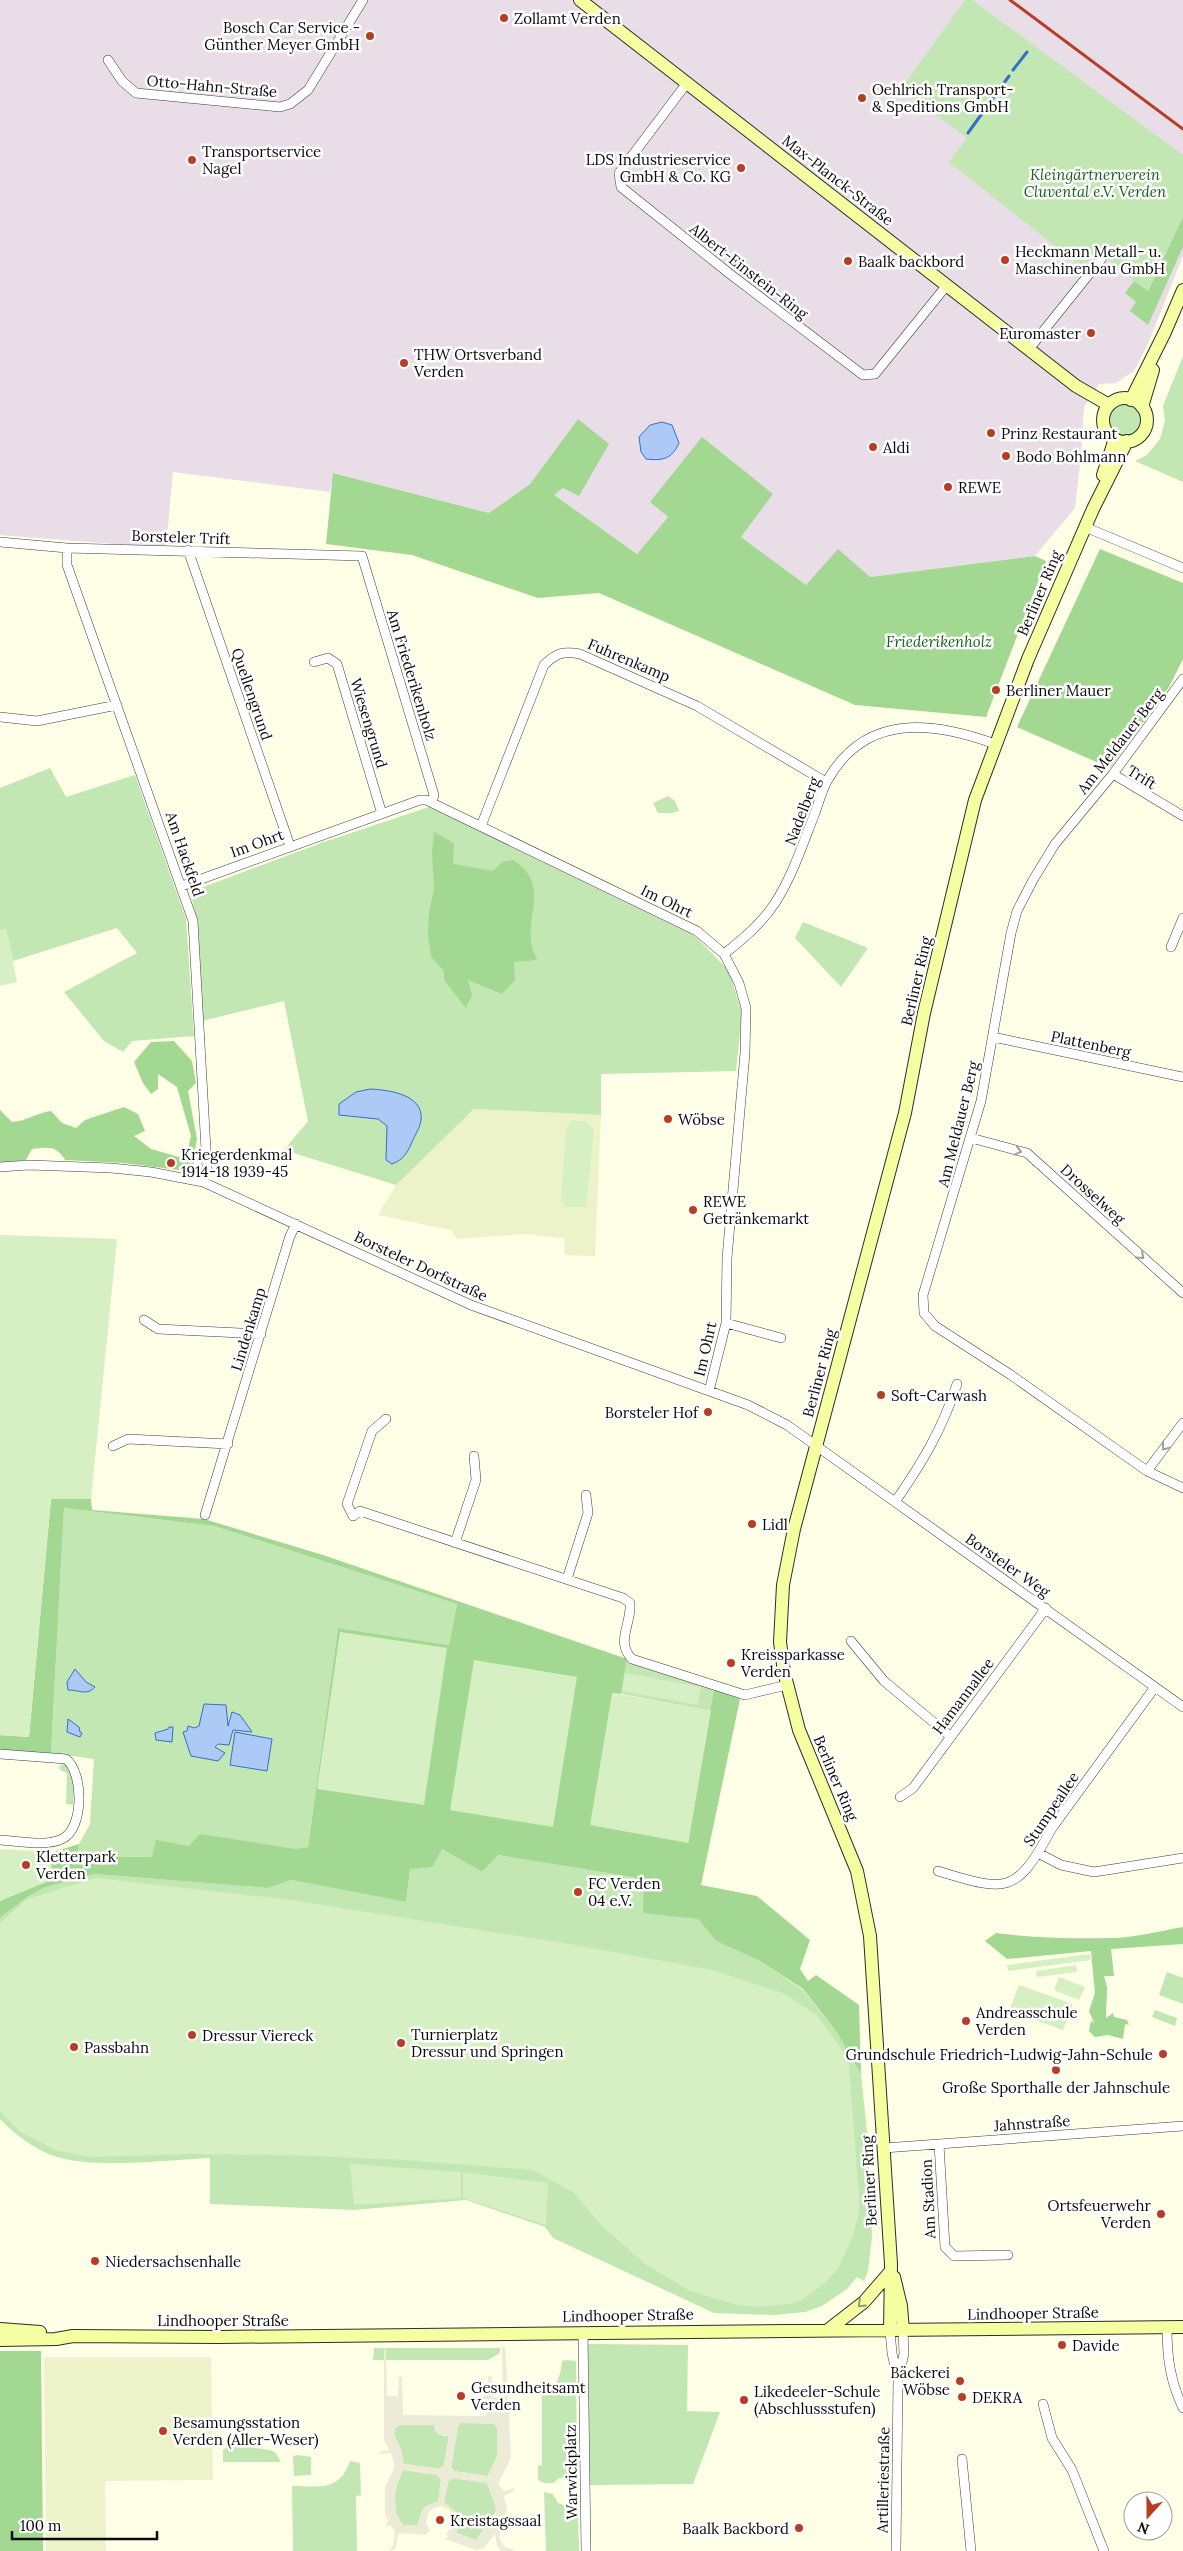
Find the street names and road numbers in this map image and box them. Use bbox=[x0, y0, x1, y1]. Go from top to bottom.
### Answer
street label: Otto-Hahn-Straße bbox=[146, 71, 278, 101]
street label: Max-Planck-Straße bbox=[779, 131, 897, 229]
street label: Albert-Einstein-Ring bbox=[685, 218, 812, 323]
street label: Borsteler Trift bbox=[131, 526, 231, 548]
street label: Berliner Ring bbox=[1012, 547, 1066, 639]
street label: Am Friederikenholz bbox=[383, 606, 441, 743]
street label: Fuhrenkamp bbox=[585, 634, 673, 686]
street label: Quellengrund bbox=[227, 645, 277, 743]
street label: Wiesengrund bbox=[346, 676, 392, 770]
street label: Am Meldauer Berg bbox=[1072, 684, 1168, 798]
street label: Trift bbox=[1124, 761, 1160, 793]
street label: Nadelberg bbox=[780, 773, 824, 848]
street label: Am Hackfeld bbox=[161, 808, 208, 899]
street label: Im Ohrt bbox=[228, 825, 287, 861]
street label: Im Ohrt bbox=[638, 880, 696, 922]
street label: Berliner Ring bbox=[897, 934, 936, 1027]
street label: Plattenberg bbox=[1049, 1026, 1133, 1062]
street label: Am Meldauer Berg bbox=[933, 1058, 983, 1190]
street label: Drosselweg bbox=[1057, 1160, 1130, 1229]
street label: Borsteler Dorfstraße bbox=[351, 1227, 491, 1305]
street label: Lindenkamp bbox=[226, 1285, 270, 1373]
street label: Im Ohrt bbox=[689, 1320, 721, 1378]
street label: Berliner Ring bbox=[798, 1326, 840, 1419]
street label: Borsteler Weg bbox=[962, 1529, 1055, 1602]
street label: Hamannallee bbox=[928, 1654, 998, 1738]
street label: Berliner Ring bbox=[809, 1732, 863, 1824]
street label: Stumpeallee bbox=[1019, 1768, 1083, 1850]
street label: Jahnstraße bbox=[992, 2111, 1071, 2135]
street label: Berliner Ring bbox=[857, 2134, 881, 2227]
street label: Am Stadion bbox=[916, 2159, 940, 2240]
street label: Lindhooper Straße bbox=[967, 2302, 1099, 2324]
street label: Lindhooper Straße bbox=[562, 2304, 694, 2326]
street label: Lindhooper Straße bbox=[157, 2311, 289, 2330]
street label: Warwickplatz bbox=[561, 2424, 581, 2520]
street label: Artilleriestraße bbox=[873, 2427, 893, 2534]

